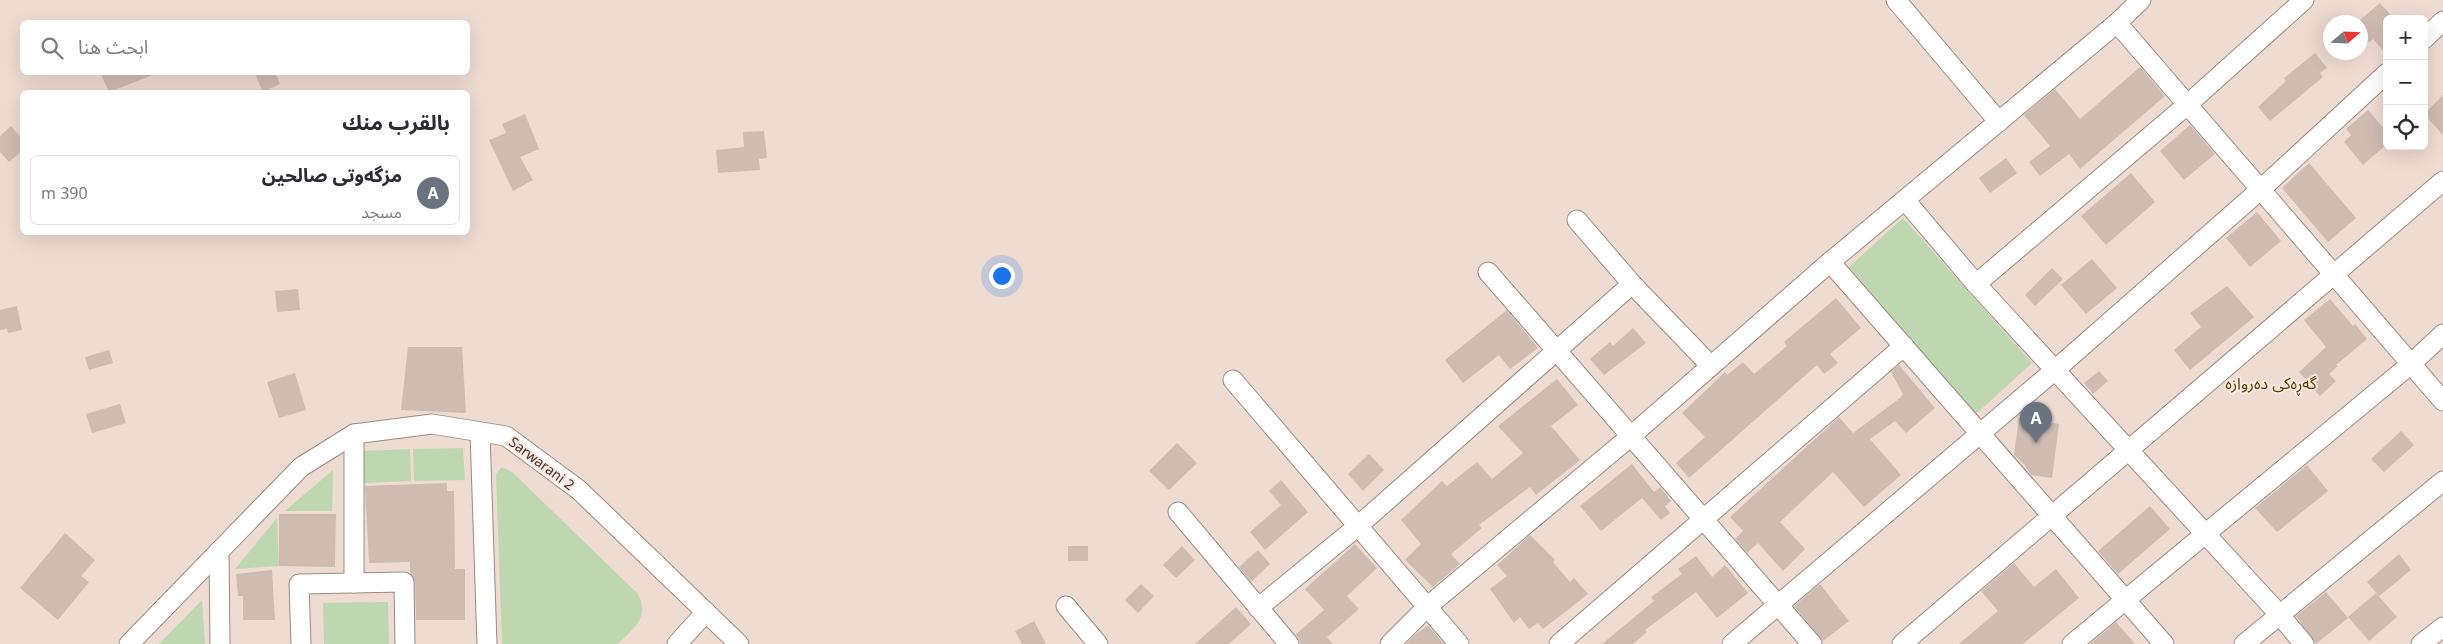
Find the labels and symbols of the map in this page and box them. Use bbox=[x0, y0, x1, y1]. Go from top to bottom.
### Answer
north arrow bbox=[2323, 15, 2368, 60]
your location bbox=[989, 263, 1015, 289]
district label: گەڕەکی دەروازە bbox=[2225, 372, 2317, 397]
pin: A bbox=[2020, 402, 2052, 443]
street label: Sarwarani 2 bbox=[505, 432, 579, 494]

